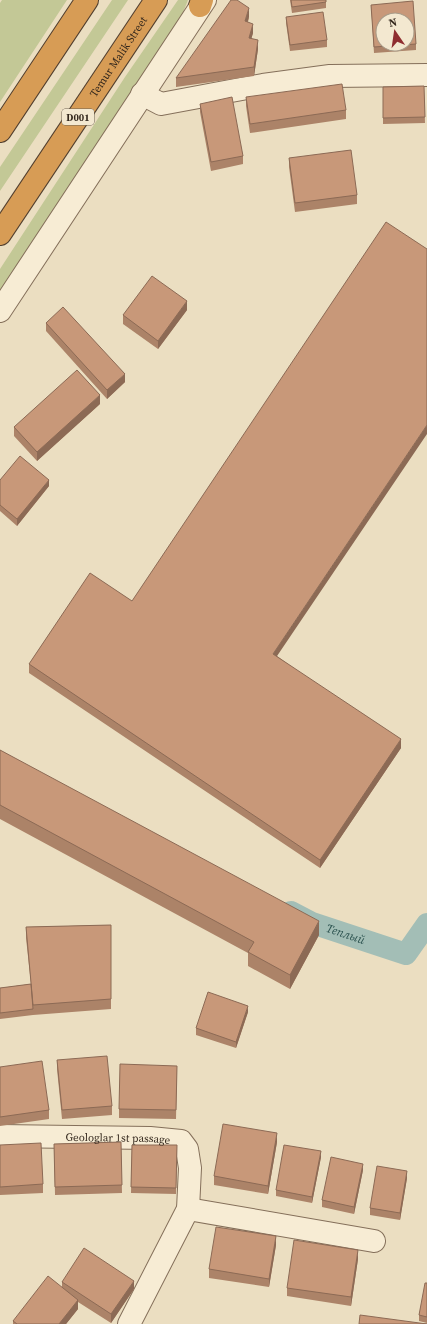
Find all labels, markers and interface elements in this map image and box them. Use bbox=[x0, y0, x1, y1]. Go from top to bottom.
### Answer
north arrow bbox=[375, 12, 415, 52]
street label: Temur Malik Street bbox=[86, 13, 151, 100]
text: N bbox=[387, 15, 398, 31]
road number: D001 bbox=[62, 109, 94, 125]
water label: Теплый bbox=[324, 920, 367, 948]
street label: Geologlar 1st passage bbox=[66, 1129, 171, 1147]

